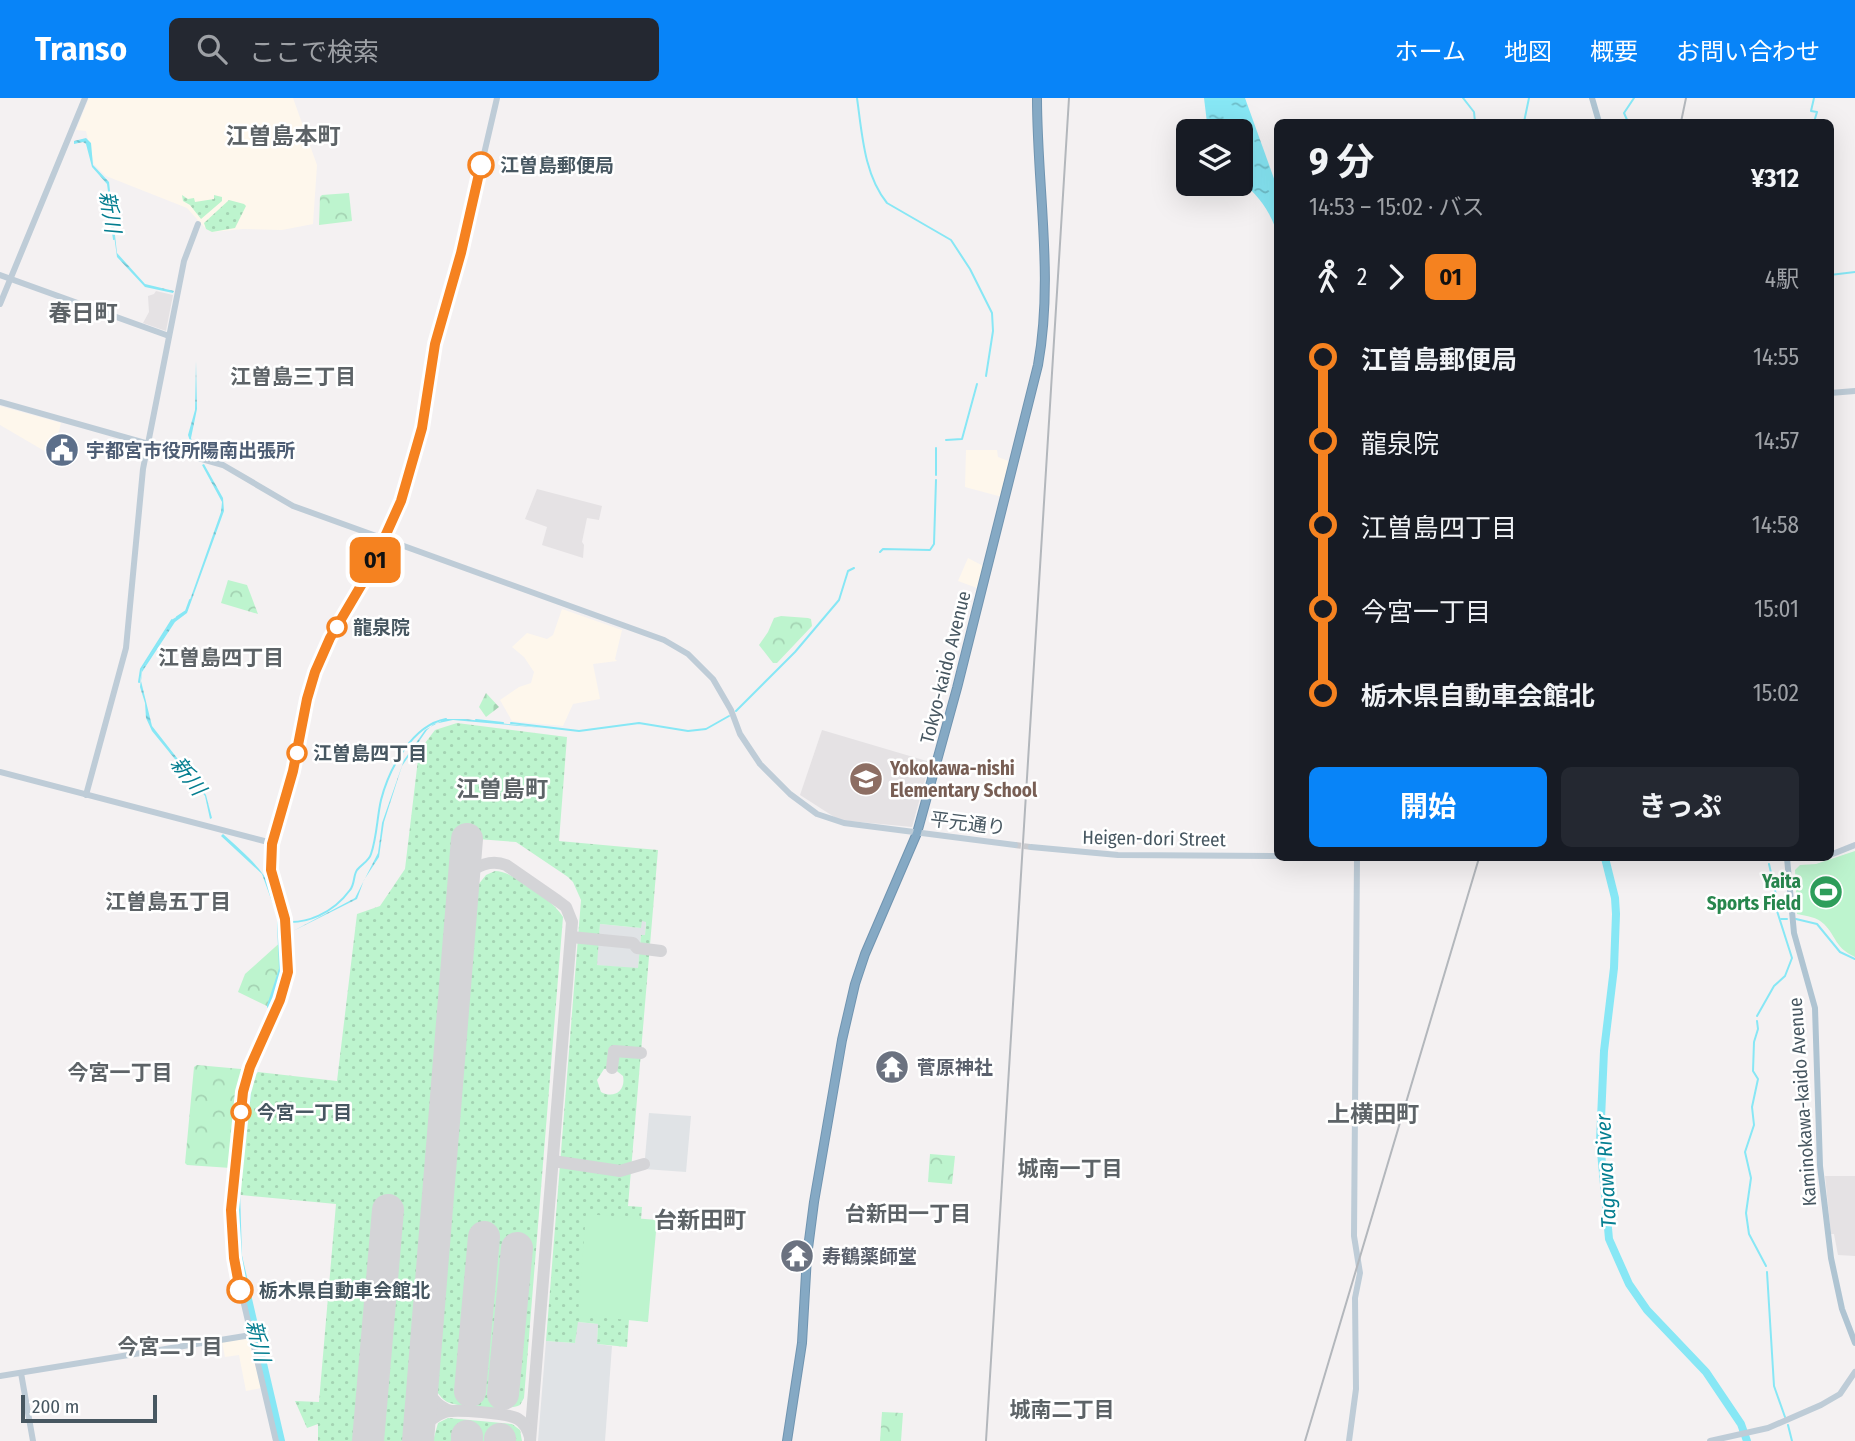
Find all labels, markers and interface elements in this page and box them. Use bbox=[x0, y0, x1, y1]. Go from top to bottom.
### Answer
search box bbox=[169, 18, 659, 81]
text: Transo bbox=[35, 29, 127, 69]
icon: search bbox=[193, 30, 231, 68]
text: ここで検索 bbox=[249, 37, 379, 68]
text: ホーム bbox=[1395, 38, 1466, 66]
text: 地図 bbox=[1504, 38, 1552, 66]
text: 概要 bbox=[1590, 38, 1638, 66]
text: お問い合わせ bbox=[1676, 38, 1820, 66]
map controls bbox=[1176, 119, 1253, 196]
button: layers bbox=[1176, 119, 1253, 196]
district label: 江曽島本町 bbox=[226, 122, 341, 150]
text: 9 分 bbox=[1309, 139, 1375, 185]
marker: 江曽島郵便局 bbox=[468, 152, 494, 178]
place label: 江曽島郵便局 bbox=[500, 154, 614, 177]
text: ¥312 bbox=[1751, 163, 1799, 194]
water label: 新川 bbox=[94, 189, 126, 237]
text: 14:53 – 15:02 · バス bbox=[1309, 193, 1485, 221]
icon: walk bbox=[1309, 258, 1347, 296]
icon: forward bbox=[1377, 258, 1415, 296]
text: 2 bbox=[1357, 263, 1367, 291]
text: 01 bbox=[1439, 263, 1462, 291]
text: 4駅 bbox=[1765, 265, 1799, 293]
district label: 春日町 bbox=[49, 299, 118, 327]
text: 14:55 bbox=[1753, 343, 1799, 371]
text: 江曽島郵便局 bbox=[1361, 345, 1517, 376]
district label: 江曽島三丁目 bbox=[230, 364, 356, 390]
text: 14:57 bbox=[1755, 427, 1799, 455]
text: 龍泉院 bbox=[1361, 429, 1439, 460]
public building icon: 宇都宮市役所陽南出張所 bbox=[43, 431, 81, 469]
place label: 宇都宮市役所陽南出張所 bbox=[86, 439, 295, 462]
text: 14:58 bbox=[1752, 511, 1799, 539]
text: 江曽島四丁目 bbox=[1361, 513, 1517, 544]
line badge: 01 bbox=[344, 537, 406, 583]
text: 01 bbox=[364, 546, 386, 574]
street label: Tokyo-kaido Avenue bbox=[915, 588, 976, 746]
text: 15:01 bbox=[1754, 595, 1799, 623]
text: 今宮一丁目 bbox=[1361, 597, 1491, 628]
place label: 龍泉院 bbox=[353, 616, 410, 639]
marker: 龍泉院 bbox=[327, 617, 347, 637]
district label: 江曽島四丁目 bbox=[158, 645, 284, 671]
text: 15:02 bbox=[1753, 679, 1799, 707]
text: 栃木県自動車会館北 bbox=[1361, 681, 1595, 712]
place label: 江曽島四丁目 bbox=[313, 742, 427, 765]
marker: 江曽島四丁目 bbox=[287, 743, 307, 763]
water label: 新川 bbox=[165, 751, 212, 802]
place label: Yokokawa-nishi Elementary School bbox=[889, 757, 1038, 802]
school or university icon: Yokokawa-nishi Elementary School bbox=[847, 760, 885, 798]
button: 開始 bbox=[1309, 767, 1547, 847]
button: きっぷ bbox=[1561, 767, 1799, 847]
district label: 江曽島町 bbox=[456, 775, 548, 803]
street label: 平元通り bbox=[929, 807, 1007, 840]
street label: Heigen-dori Street bbox=[1082, 826, 1227, 851]
place label: Yaita Sports Field bbox=[1707, 870, 1801, 915]
sports icon: Yaita Sports Field bbox=[1807, 873, 1845, 911]
district label: 江曽島五丁目 bbox=[105, 889, 231, 915]
street label: Kaminokawa-kaido Avenue bbox=[1784, 997, 1821, 1207]
temple icon: 菅原神社 bbox=[873, 1048, 911, 1086]
place label: 菅原神社 bbox=[917, 1056, 993, 1079]
district label: 今宮一丁目 bbox=[68, 1060, 173, 1086]
district label: 上横田町 bbox=[1327, 1100, 1419, 1128]
place label: 今宮一丁目 bbox=[257, 1101, 352, 1124]
marker: 今宮一丁目 bbox=[231, 1102, 251, 1122]
water label: Tagawa River bbox=[1590, 1113, 1622, 1229]
district label: 城南一丁目 bbox=[1018, 1156, 1123, 1182]
district label: 台新田一丁目 bbox=[845, 1201, 971, 1227]
district label: 台新田町 bbox=[654, 1206, 746, 1234]
temple icon: 寿鶴薬師堂 bbox=[778, 1237, 816, 1275]
place label: 寿鶴薬師堂 bbox=[822, 1245, 917, 1268]
marker: 栃木県自動車会館北 bbox=[227, 1277, 253, 1303]
place label: 栃木県自動車会館北 bbox=[259, 1279, 430, 1302]
water label: 新川 bbox=[241, 1318, 276, 1366]
district label: 今宮二丁目 bbox=[118, 1334, 223, 1360]
scale bar bbox=[21, 1392, 158, 1424]
text: 200 m bbox=[32, 1395, 79, 1418]
district label: 城南二丁目 bbox=[1010, 1397, 1115, 1423]

